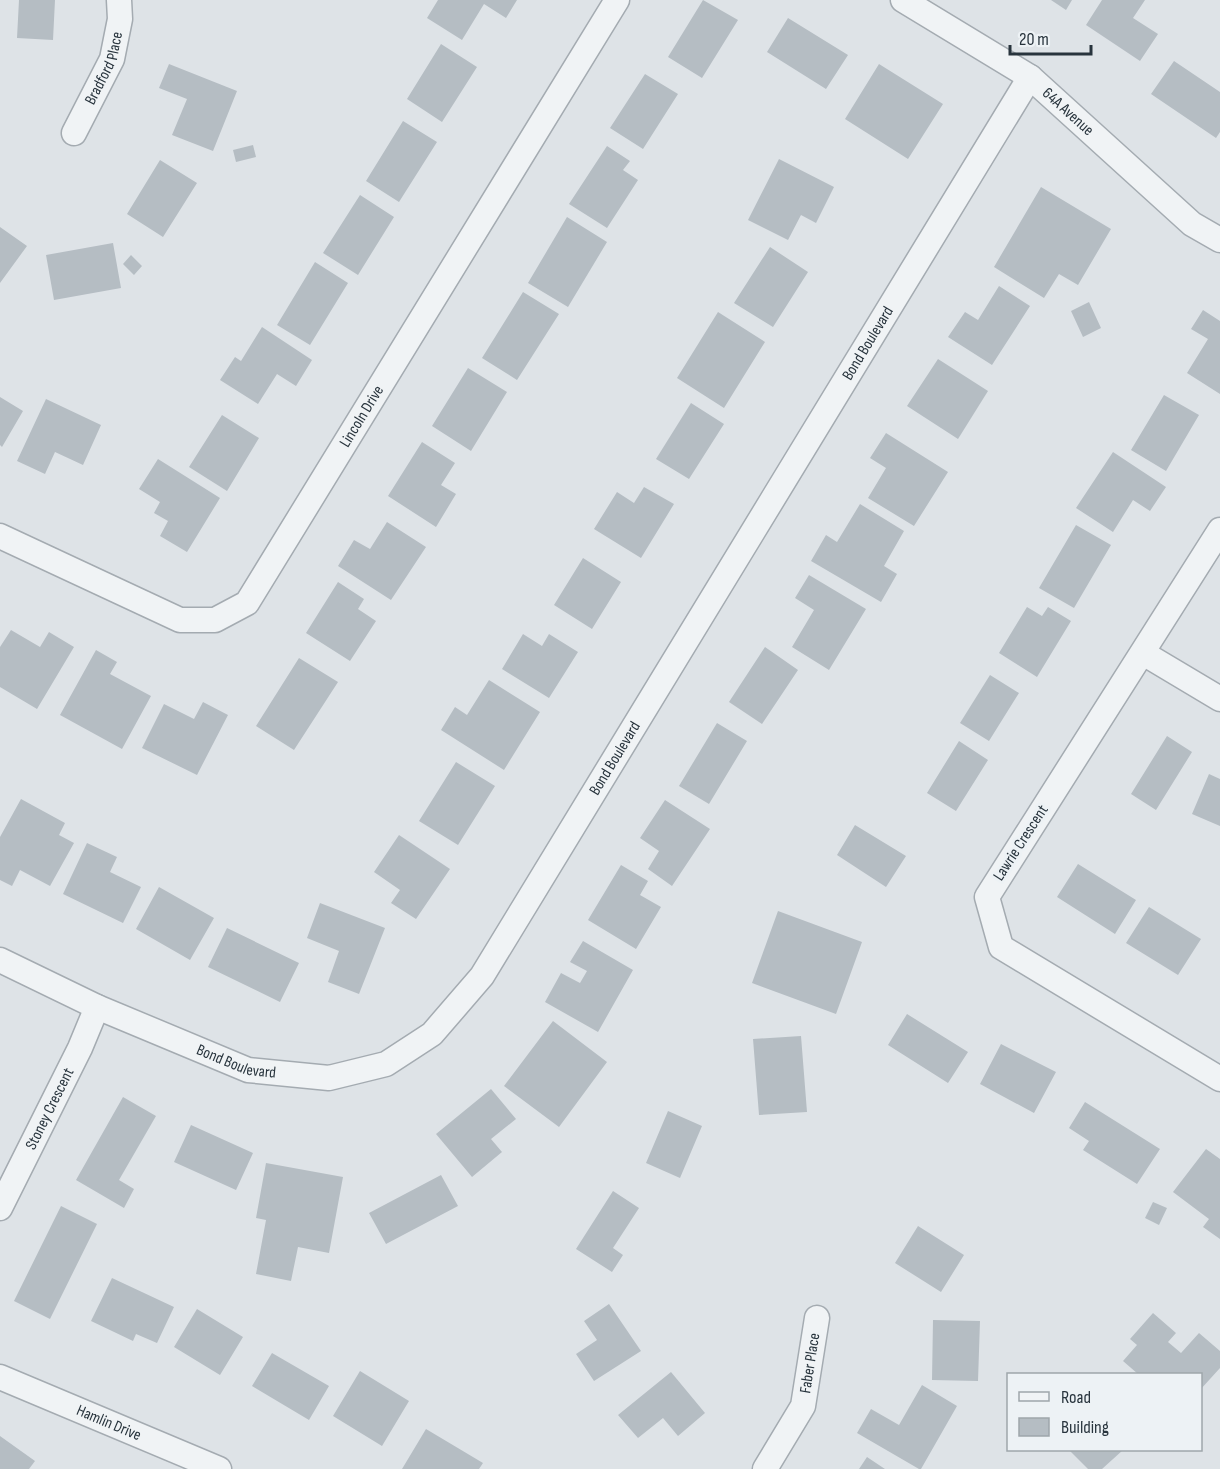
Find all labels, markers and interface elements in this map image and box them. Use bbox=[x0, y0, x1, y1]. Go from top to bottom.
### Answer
scale bar bbox=[1010, 18, 1091, 56]
text: 20 m bbox=[1019, 29, 1049, 50]
street label: Bradford Place bbox=[81, 30, 127, 108]
street label: 64A Avenue bbox=[1039, 84, 1098, 140]
street label: Bond Boulevard bbox=[838, 303, 897, 384]
street label: Lincoln Drive bbox=[335, 382, 388, 451]
street label: Bond Boulevard bbox=[585, 718, 644, 799]
street label: Lawrie Crescent bbox=[990, 802, 1053, 884]
street label: Bond Boulevard bbox=[194, 1040, 277, 1082]
street label: Stoney Crescent bbox=[21, 1065, 78, 1153]
street label: Faber Place bbox=[796, 1332, 824, 1395]
legend bbox=[1007, 1373, 1202, 1451]
text: Road bbox=[1061, 1387, 1091, 1408]
street label: Hamlin Drive bbox=[74, 1401, 144, 1445]
text: Building bbox=[1061, 1417, 1109, 1438]

